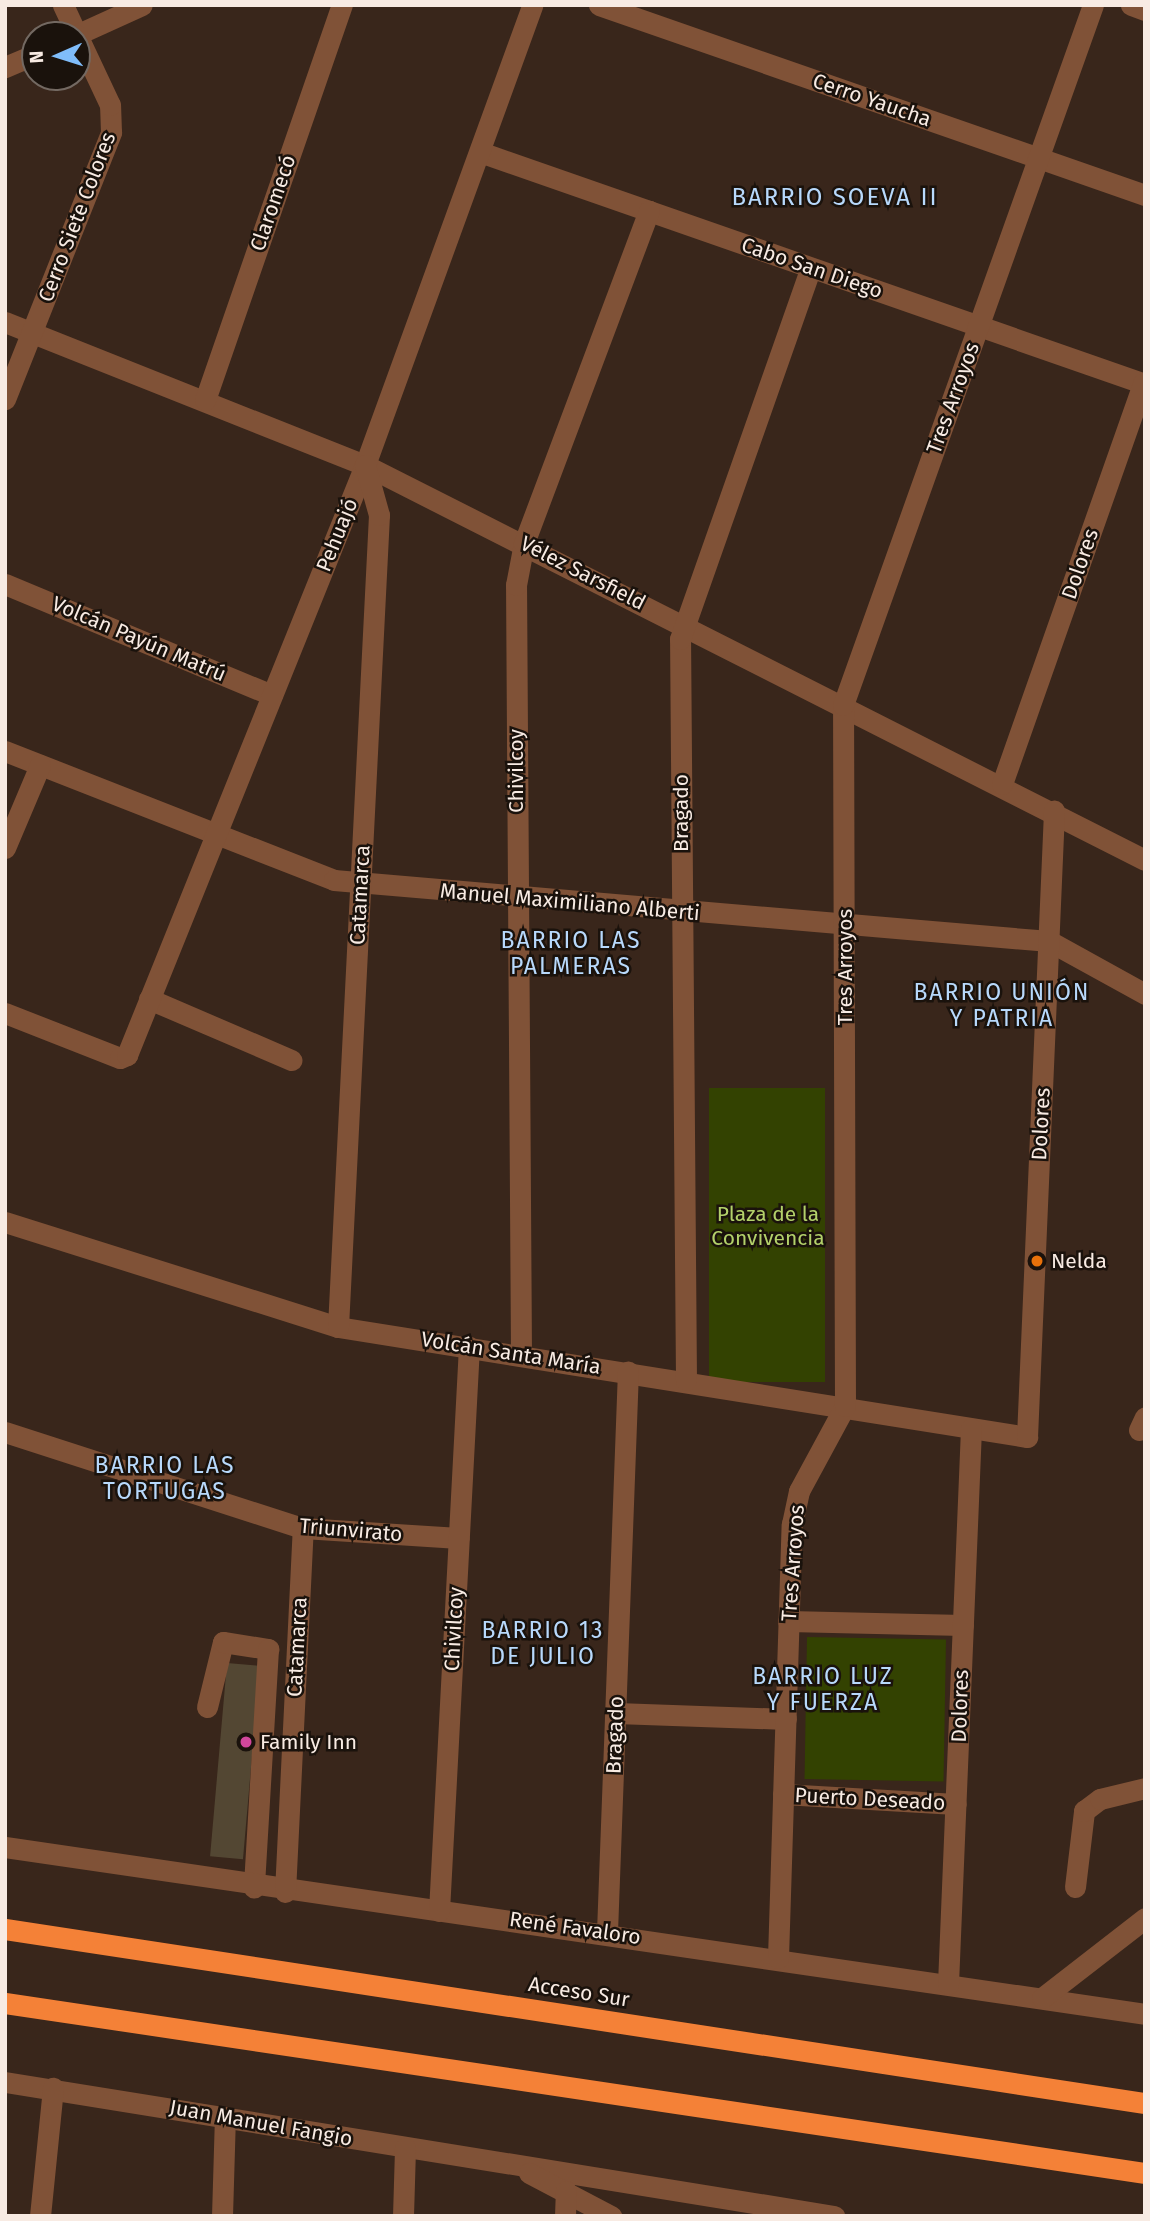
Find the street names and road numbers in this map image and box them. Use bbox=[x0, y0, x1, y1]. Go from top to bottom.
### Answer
street label: Cerro Yaucha bbox=[810, 68, 934, 132]
street label: Cerro Siete Colores bbox=[33, 128, 121, 306]
street label: Claromecó bbox=[245, 152, 301, 254]
street label: Cabo San Diego bbox=[738, 232, 886, 304]
street label: Tres Arroyos bbox=[921, 339, 985, 457]
street label: Pehuajó bbox=[311, 495, 363, 575]
street label: Dolores bbox=[1056, 525, 1104, 603]
street label: Vélez Sarsfield bbox=[516, 531, 650, 615]
street label: Volcán Payún Matrú bbox=[48, 591, 230, 687]
street label: Chivilcoy bbox=[503, 729, 529, 813]
street label: Bragado bbox=[668, 774, 694, 852]
street label: Catamarca bbox=[345, 844, 375, 946]
street label: Manuel Maximiliano Alberti bbox=[439, 878, 701, 926]
street label: Tres Arroyos bbox=[832, 909, 858, 1025]
street label: Dolores bbox=[1027, 1087, 1055, 1161]
street label: Volcán Santa María bbox=[419, 1326, 603, 1380]
street label: Tres Arroyos bbox=[776, 1504, 810, 1622]
street label: Triunvirato bbox=[298, 1513, 404, 1547]
street label: Chivilcoy bbox=[439, 1586, 469, 1672]
street label: Catamarca bbox=[282, 1596, 312, 1698]
street label: Dolores bbox=[946, 1669, 974, 1743]
street label: Bragado bbox=[601, 1696, 629, 1774]
street label: Puerto Deseado bbox=[794, 1782, 946, 1816]
street label: René Favaloro bbox=[508, 1906, 642, 1950]
street label: Acceso Sur bbox=[527, 1972, 631, 2012]
street label: Juan Manuel Fangio bbox=[168, 2095, 354, 2151]

